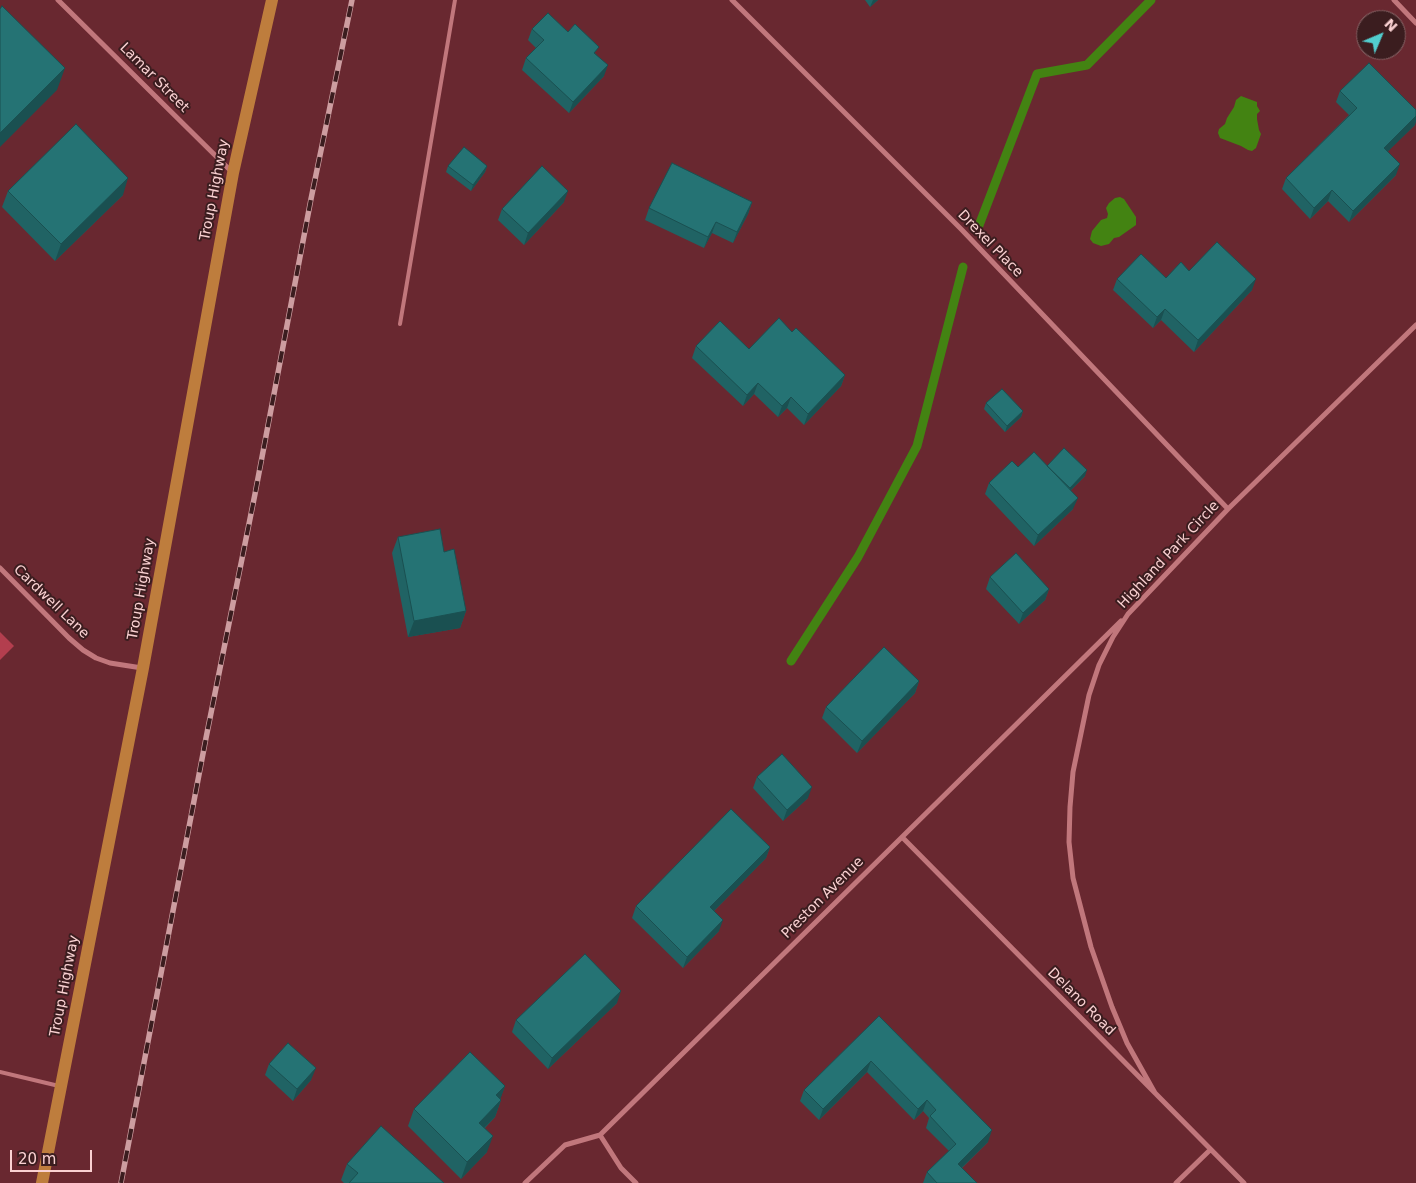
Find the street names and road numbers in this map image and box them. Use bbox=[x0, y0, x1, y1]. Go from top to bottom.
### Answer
street label: Lamar Street bbox=[116, 40, 192, 116]
street label: Troup Highway bbox=[197, 138, 233, 242]
street label: Drexel Place bbox=[954, 207, 1026, 281]
street label: Highland Park Circle bbox=[1115, 498, 1223, 612]
street label: Troup Highway bbox=[125, 537, 159, 641]
street label: Cardwell Lane bbox=[10, 562, 92, 642]
street label: Preston Avenue bbox=[779, 854, 867, 942]
street label: Troup Highway bbox=[47, 934, 83, 1038]
street label: Delano Road bbox=[1044, 965, 1118, 1039]

